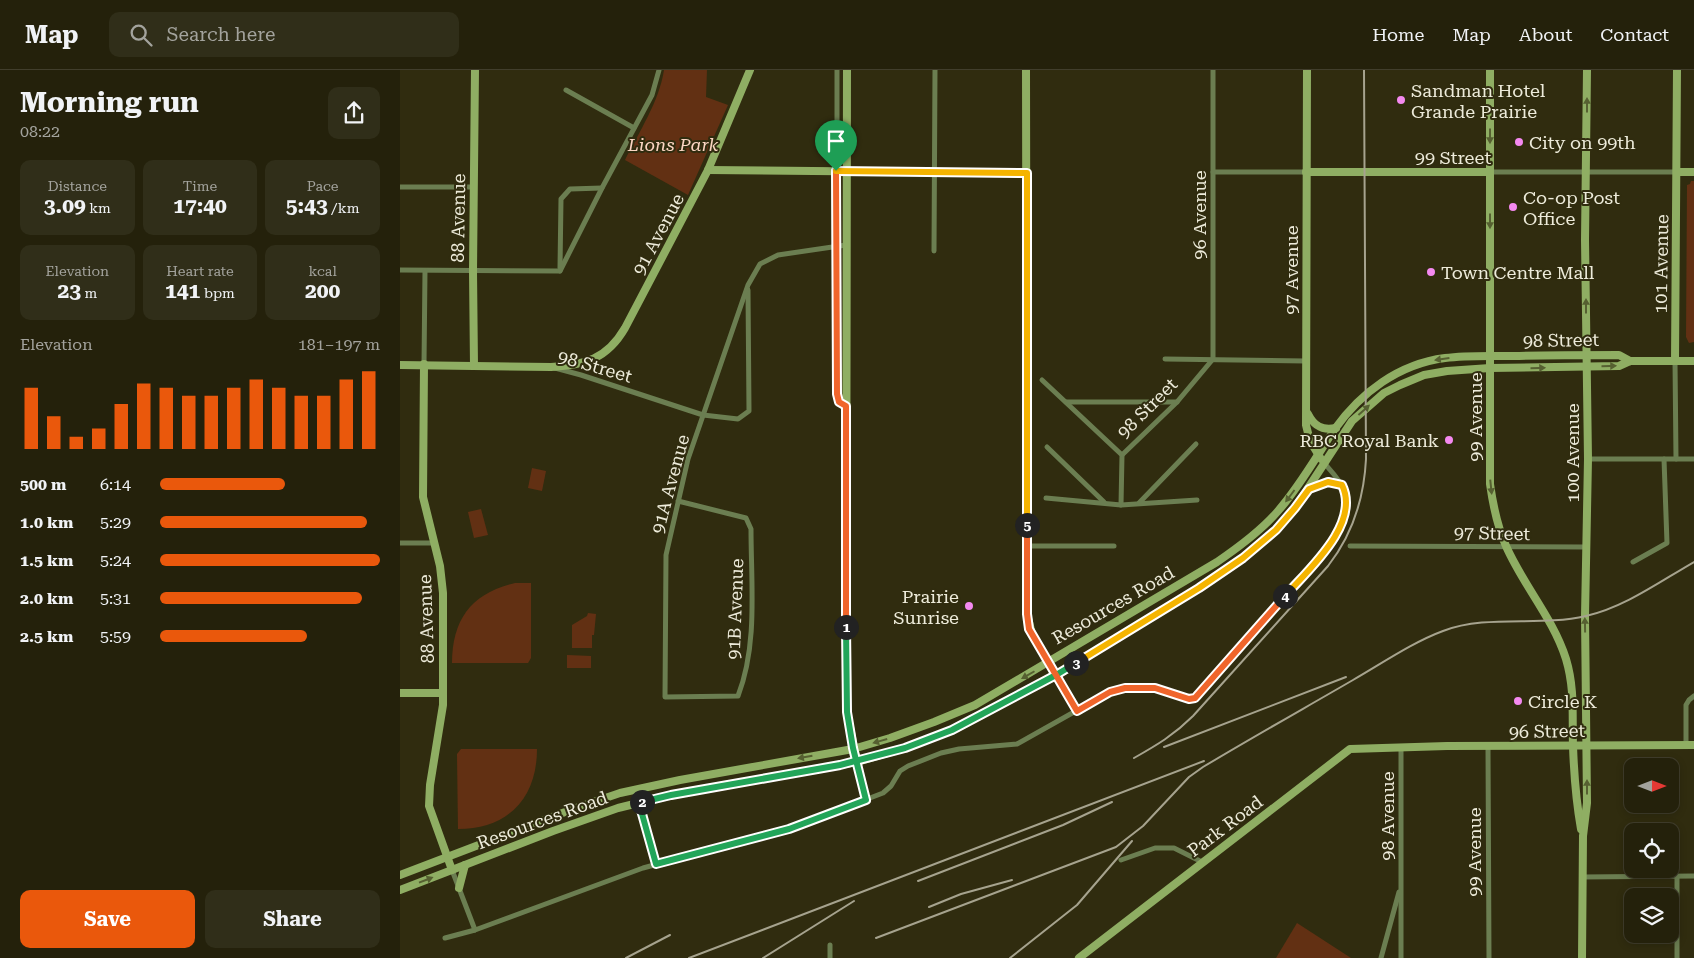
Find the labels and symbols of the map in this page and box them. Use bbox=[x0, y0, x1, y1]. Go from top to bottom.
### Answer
place label: Sandman Hotel Grande Prairie bbox=[1411, 80, 1546, 122]
marker: Sandman Hotel Grande Prairie bbox=[1395, 94, 1407, 106]
one-way arrow bbox=[1583, 97, 1591, 113]
pin bbox=[815, 120, 857, 171]
one-way arrow bbox=[1486, 128, 1494, 144]
place label: City on 99th bbox=[1529, 132, 1636, 153]
park label: Lions Park bbox=[627, 134, 719, 155]
marker: City on 99th bbox=[1513, 136, 1525, 148]
street label: 99 Street bbox=[1415, 147, 1491, 168]
street label: 96 Avenue bbox=[1189, 170, 1210, 260]
street label: 88 Avenue bbox=[447, 173, 469, 263]
place label: Co-op Post Office bbox=[1523, 187, 1620, 229]
street label: 91 Avenue bbox=[628, 190, 688, 278]
marker: Co-op Post Office bbox=[1507, 201, 1519, 213]
one-way arrow bbox=[1486, 213, 1494, 229]
street label: 101 Avenue bbox=[1650, 214, 1672, 314]
street label: 97 Avenue bbox=[1281, 225, 1302, 315]
place label: Town Centre Mall bbox=[1441, 262, 1595, 283]
marker: Town Centre Mall bbox=[1425, 266, 1437, 278]
one-way arrow bbox=[1582, 298, 1590, 314]
street label: 98 Street bbox=[1523, 329, 1600, 351]
street label: 98 Street bbox=[555, 345, 635, 387]
one-way arrow bbox=[1433, 355, 1449, 363]
one-way arrow bbox=[1601, 362, 1617, 370]
one-way arrow bbox=[1531, 363, 1547, 371]
street label: 99 Avenue bbox=[1465, 372, 1486, 462]
street label: 98 Street bbox=[1113, 373, 1182, 442]
street label: 100 Avenue bbox=[1562, 403, 1583, 503]
one-way arrow bbox=[1357, 405, 1370, 416]
place label: RBC Royal Bank bbox=[1299, 430, 1439, 451]
street label: 91A Avenue bbox=[647, 432, 693, 536]
marker: RBC Royal Bank bbox=[1443, 434, 1455, 446]
one-way arrow bbox=[1487, 479, 1495, 495]
one-way arrow bbox=[1285, 489, 1296, 502]
pin: 5 bbox=[1014, 512, 1040, 538]
street label: 97 Street bbox=[1454, 522, 1531, 544]
street label: 91B Avenue bbox=[723, 558, 747, 660]
street label: Resources Road bbox=[1048, 561, 1178, 648]
street label: 88 Avenue bbox=[414, 574, 438, 664]
pin: 4 bbox=[1272, 584, 1298, 608]
place label: Prairie Sunrise bbox=[893, 586, 959, 628]
marker: Prairie Sunrise bbox=[963, 600, 975, 612]
pin: 1 bbox=[834, 614, 858, 640]
one-way arrow bbox=[1581, 616, 1589, 632]
pin: 3 bbox=[1064, 650, 1088, 676]
one-way arrow bbox=[1021, 670, 1034, 679]
place label: Circle K bbox=[1528, 691, 1597, 712]
marker: Circle K bbox=[1512, 695, 1524, 707]
street label: 96 Street bbox=[1509, 720, 1586, 742]
one-way arrow bbox=[872, 737, 887, 745]
one-way arrow bbox=[797, 754, 813, 762]
north arrow bbox=[1624, 758, 1679, 812]
street label: 98 Avenue bbox=[1377, 771, 1398, 861]
one-way arrow bbox=[1583, 779, 1591, 795]
street label: Resources Road bbox=[474, 786, 611, 853]
pin: 2 bbox=[630, 790, 654, 814]
street label: Park Road bbox=[1183, 791, 1267, 861]
street label: 99 Avenue bbox=[1464, 807, 1485, 897]
one-way arrow bbox=[419, 876, 434, 884]

